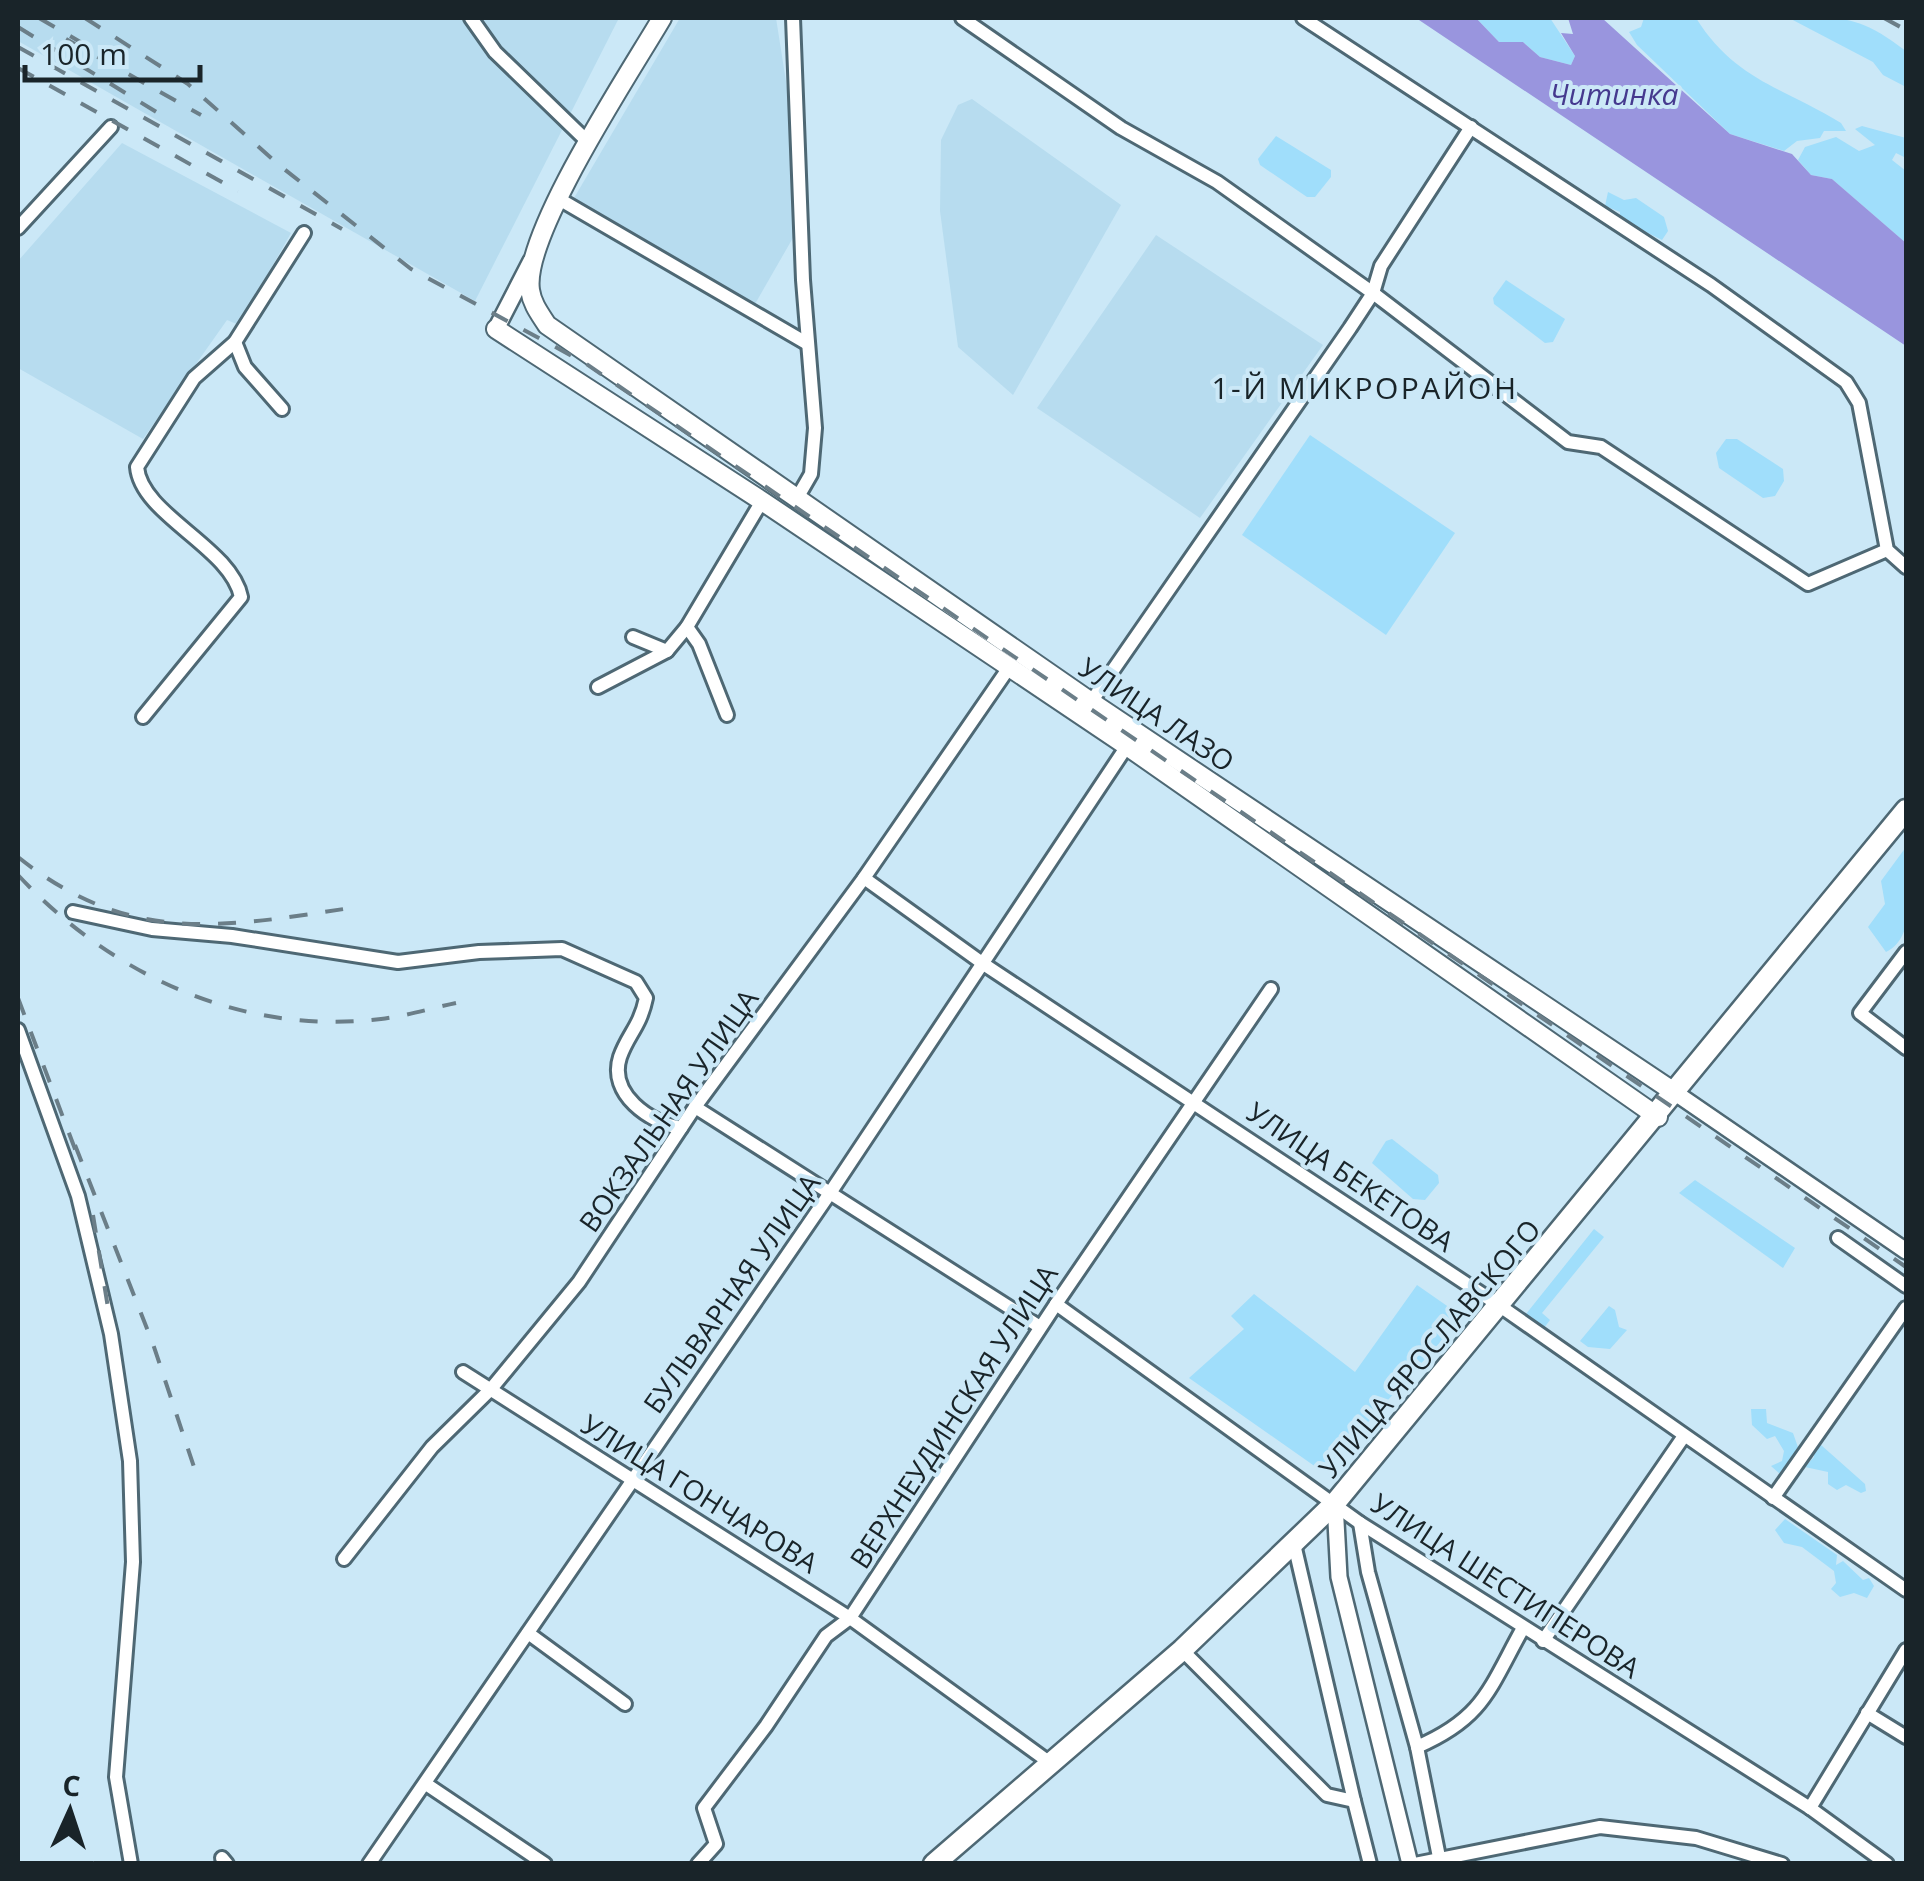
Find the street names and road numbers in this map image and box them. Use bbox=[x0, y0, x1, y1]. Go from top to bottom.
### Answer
street label: УЛИЦА ЛАЗО bbox=[1072, 648, 1242, 780]
street label: ВОКЗАЛЬНАЯ УЛИЦА bbox=[570, 981, 766, 1239]
street label: УЛИЦА БЕКЕТОВА bbox=[1240, 1093, 1462, 1260]
street label: БУЛЬВАРНАЯ УЛИЦА bbox=[634, 1165, 828, 1420]
street label: УЛИЦА ЯРОСЛАВСКОГО bbox=[1310, 1211, 1548, 1485]
street label: ВЕРХНЕУДИНСКАЯ УЛИЦА bbox=[840, 1256, 1066, 1575]
street label: УЛИЦА ГОНЧАРОВА bbox=[574, 1405, 826, 1581]
street label: УЛИЦА ШЕСТИПЕРОВА bbox=[1364, 1484, 1648, 1686]

